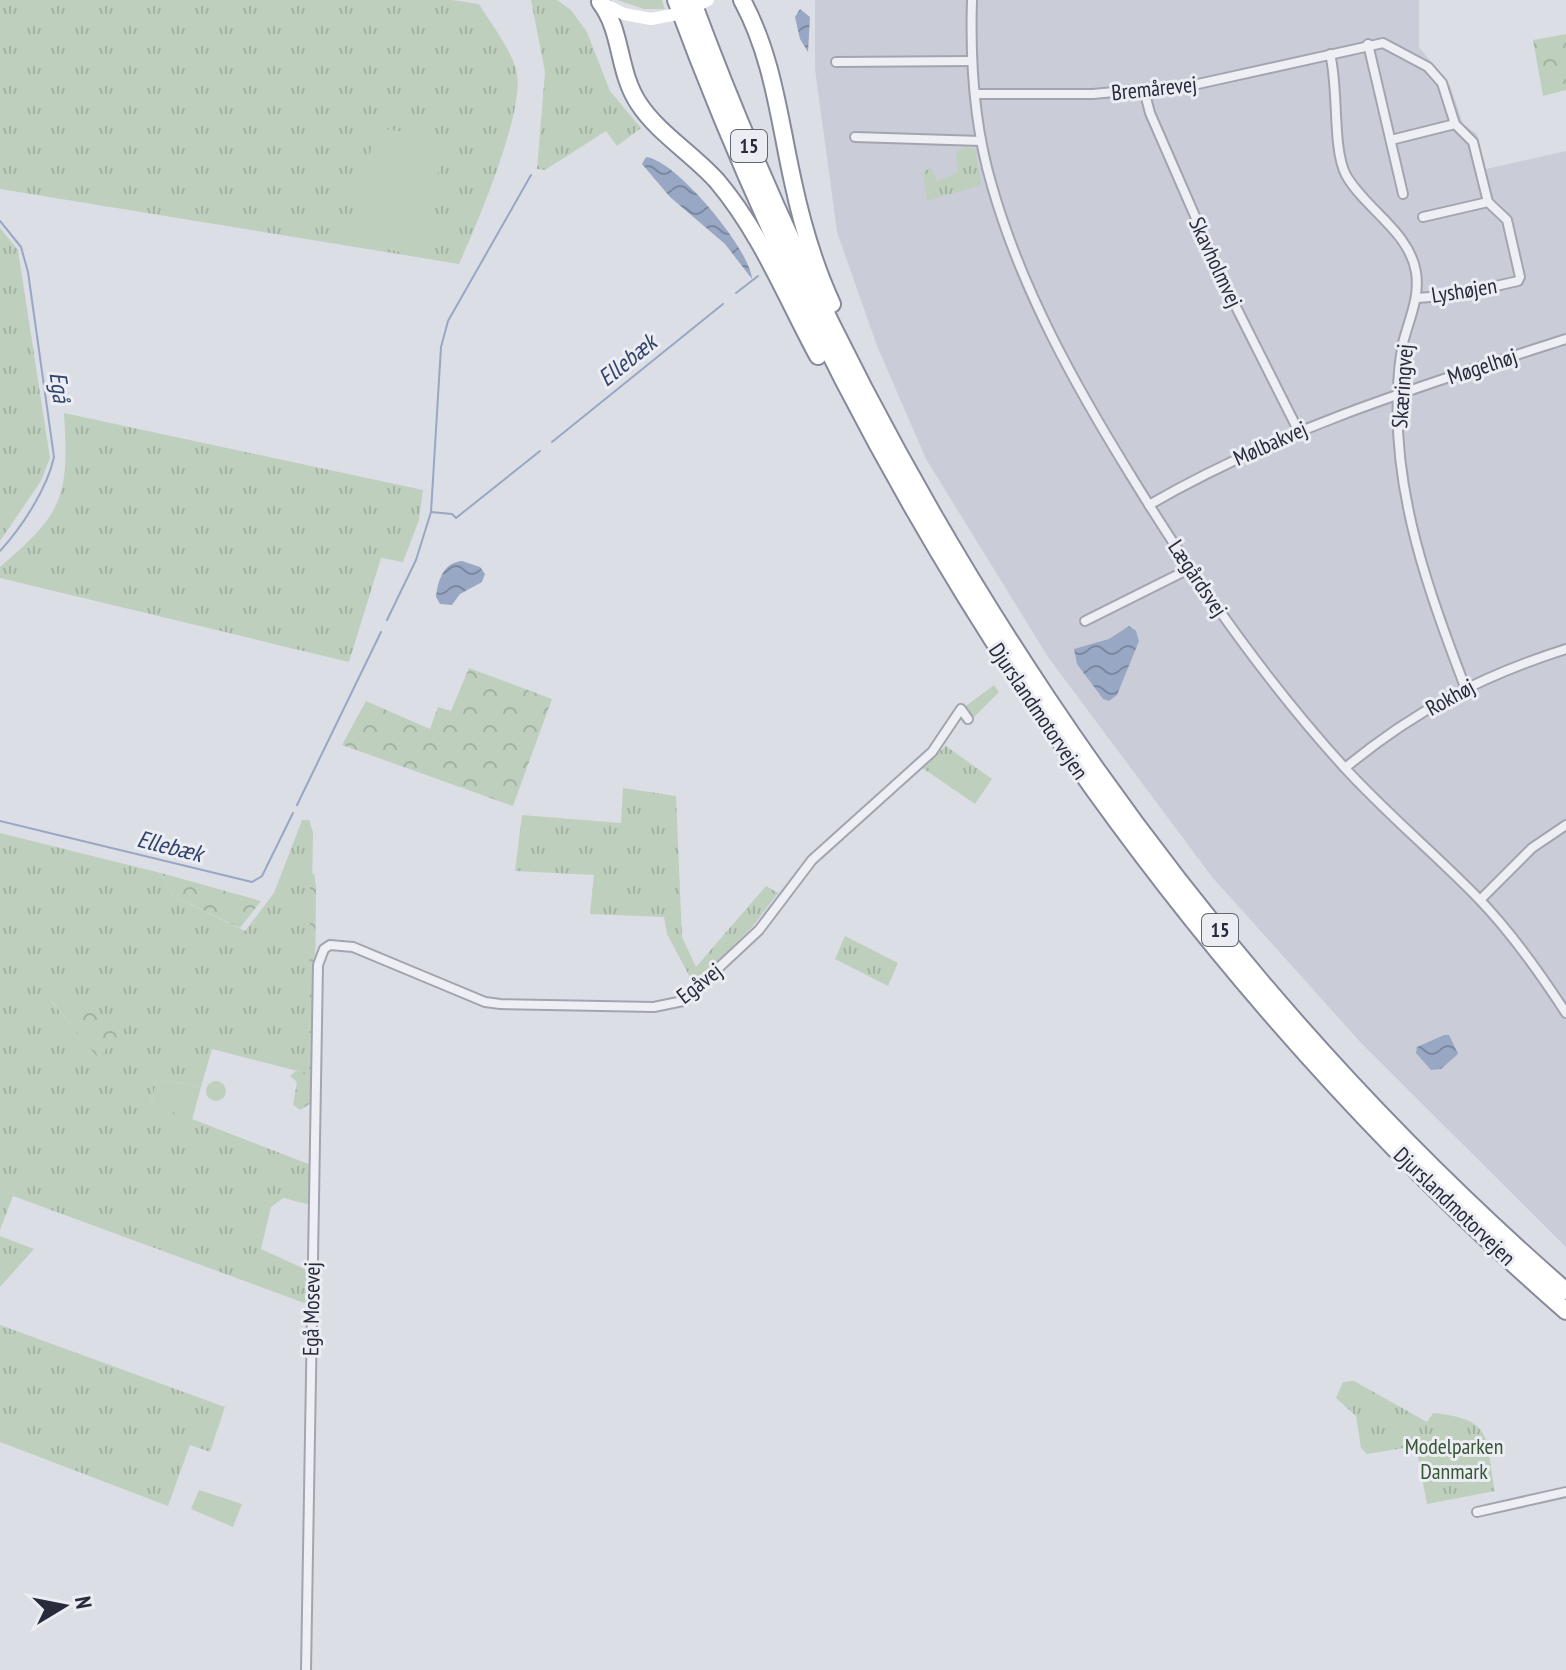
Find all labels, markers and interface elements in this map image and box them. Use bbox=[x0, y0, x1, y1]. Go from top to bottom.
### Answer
street label: Bremårevej bbox=[1110, 70, 1198, 106]
road number: 15 bbox=[731, 130, 767, 162]
street label: Skavholmvej bbox=[1183, 212, 1249, 312]
street label: Lyshøjen bbox=[1429, 271, 1499, 309]
water label: Ellebæk bbox=[591, 325, 665, 393]
street label: Møgelhøj bbox=[1444, 342, 1520, 390]
street label: Skæringvej bbox=[1385, 343, 1419, 429]
water label: Egå bbox=[43, 370, 78, 406]
street label: Mølbakvej bbox=[1229, 414, 1311, 472]
street label: Lægårdsvej bbox=[1162, 534, 1234, 622]
street label: Djurslandmotorvejen bbox=[983, 637, 1095, 785]
street label: Rokhøj bbox=[1421, 672, 1479, 722]
water label: Ellebæk bbox=[134, 823, 209, 870]
road number: 15 bbox=[1202, 914, 1238, 946]
street label: Egåvej bbox=[671, 957, 727, 1009]
street label: Djurslandmotorvejen bbox=[1388, 1141, 1522, 1271]
street label: Egå Mosevej bbox=[296, 1262, 326, 1356]
park label: Modelparken Danmark bbox=[1405, 1432, 1503, 1485]
north arrow bbox=[24, 1566, 104, 1646]
text: N bbox=[69, 1594, 99, 1611]

